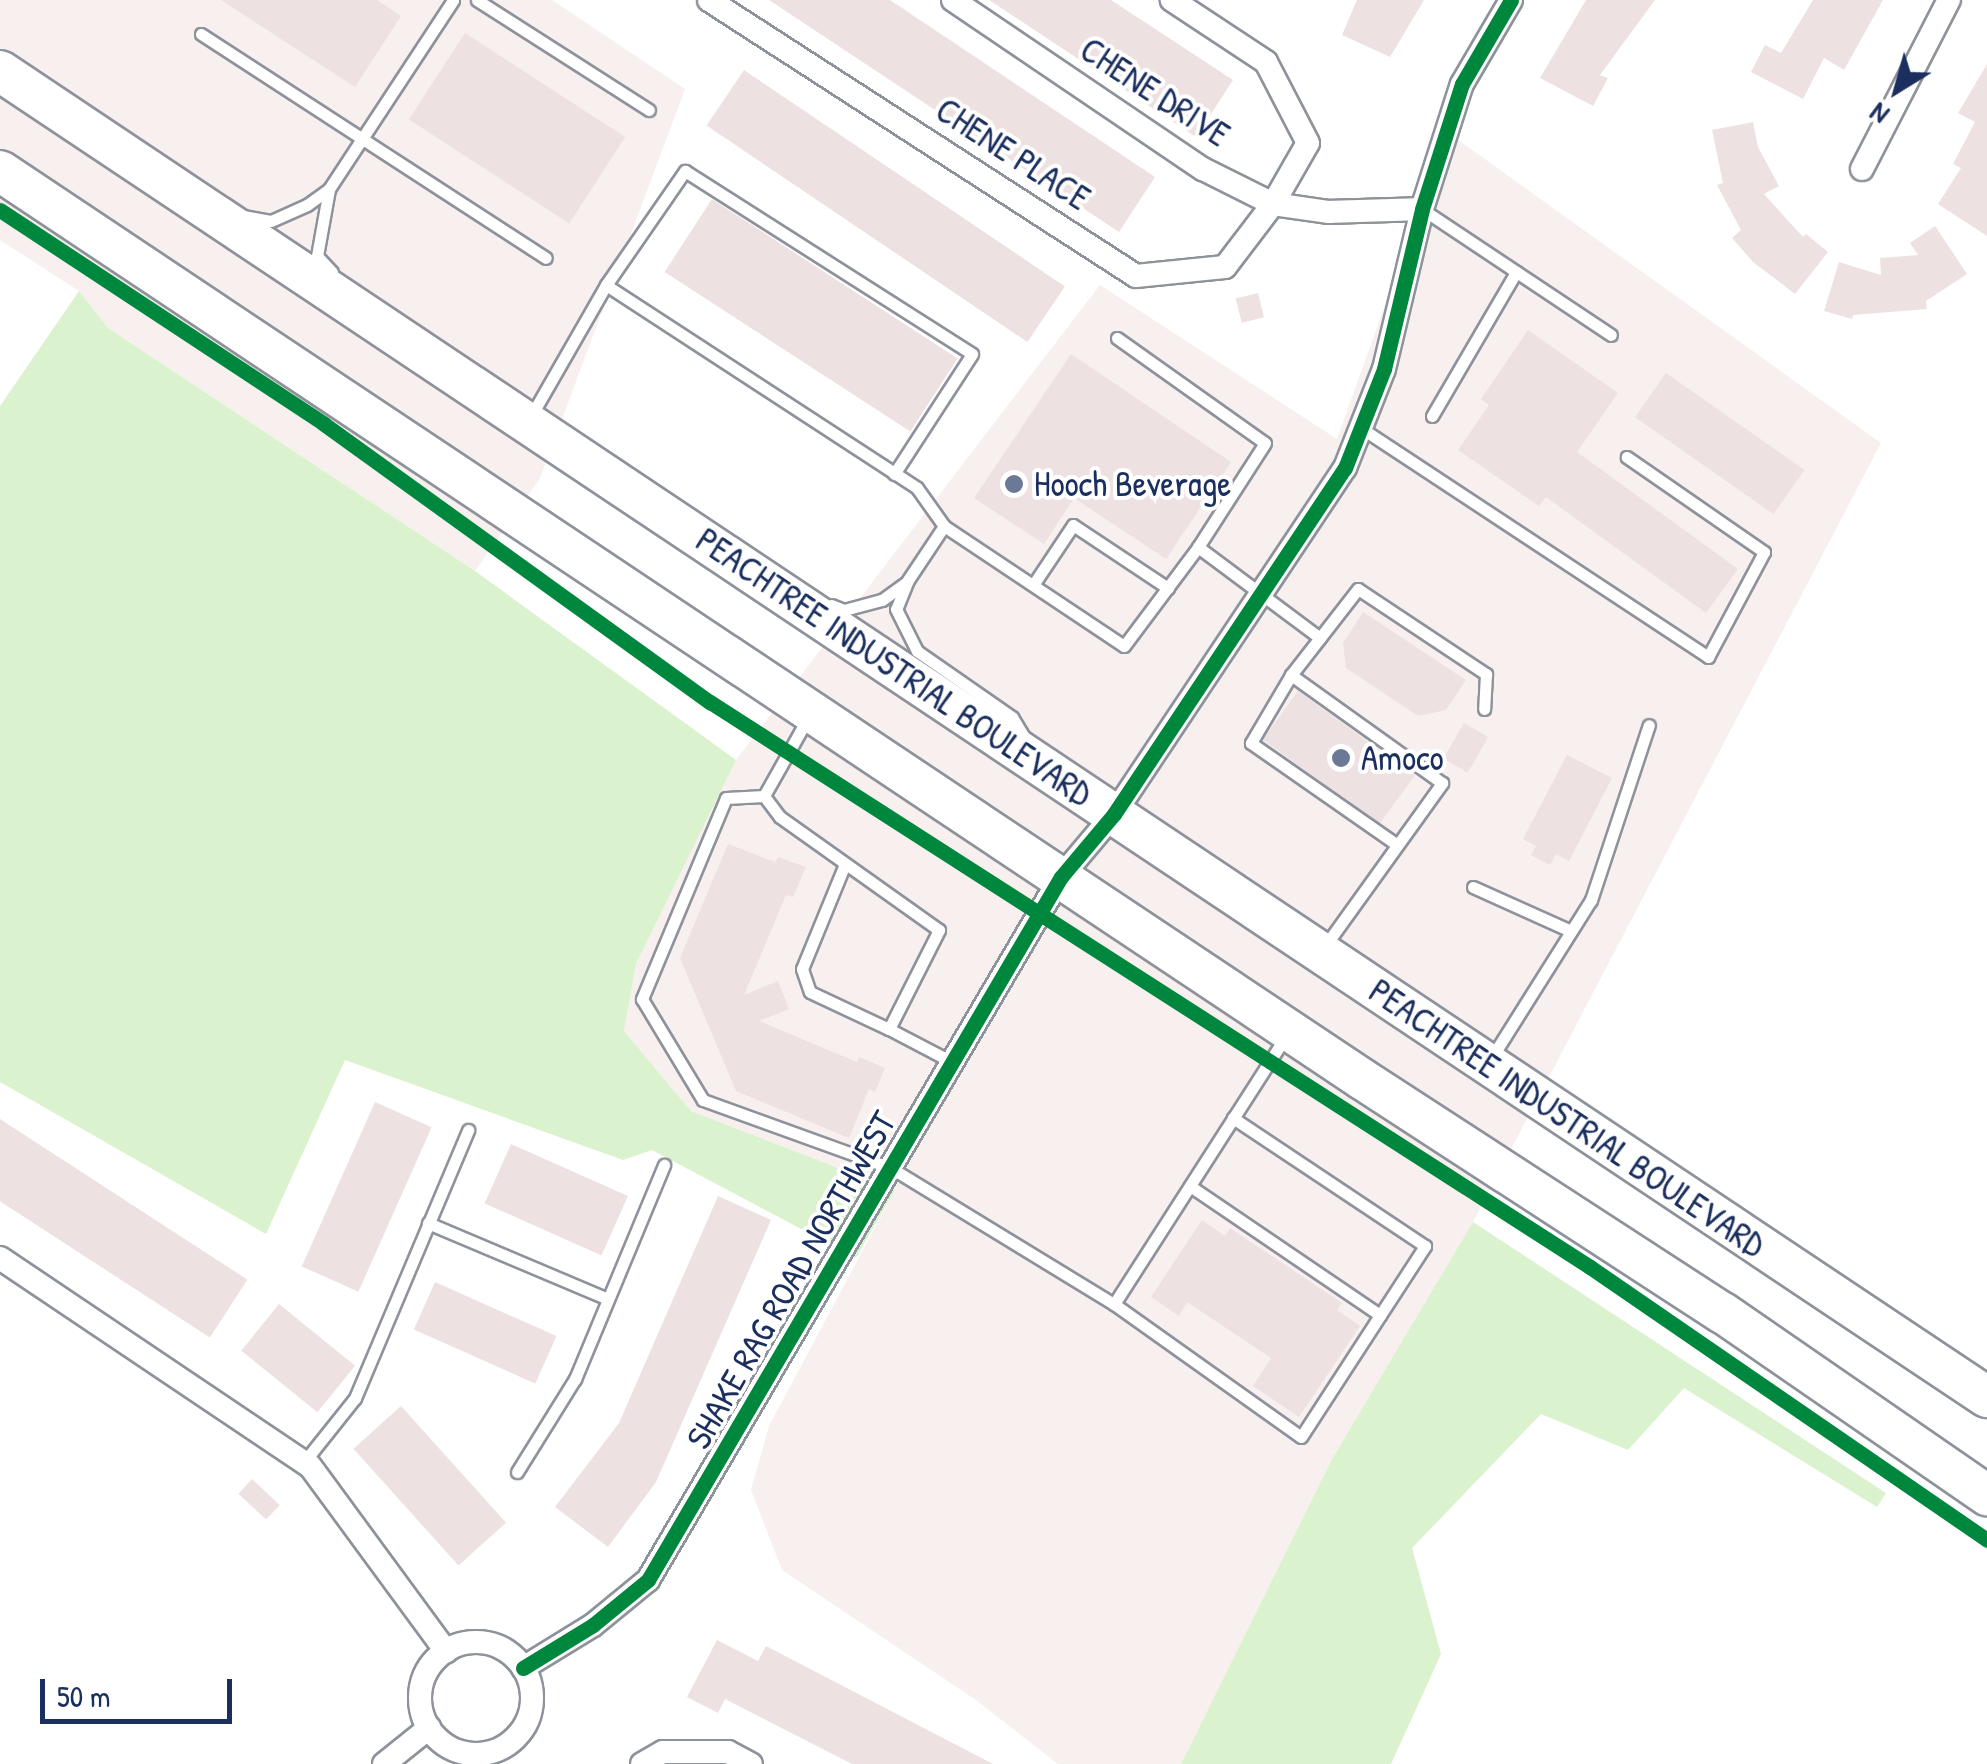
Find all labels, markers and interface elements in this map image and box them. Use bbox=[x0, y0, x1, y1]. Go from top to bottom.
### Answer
street label: CHENE DRIVE bbox=[1073, 28, 1237, 156]
north arrow bbox=[1847, 40, 1947, 140]
street label: CHENE PLACE bbox=[928, 89, 1098, 219]
text: N bbox=[1862, 94, 1896, 134]
place label: Hooch Beverage bbox=[1034, 463, 1231, 505]
marker: Hooch Beverage bbox=[1003, 473, 1025, 495]
street label: PEACHTREE INDUSTRIAL BOULEVARD bbox=[688, 519, 1100, 815]
place label: Amoco bbox=[1361, 737, 1444, 779]
marker: Amoco bbox=[1330, 747, 1352, 769]
street label: PEACHTREE INDUSTRIAL BOULEVARD bbox=[1361, 970, 1773, 1266]
street label: SHAKE RAG ROAD NORTHWEST bbox=[677, 1104, 905, 1456]
scale bar bbox=[45, 1659, 238, 1721]
text: 50 m bbox=[57, 1676, 110, 1716]

